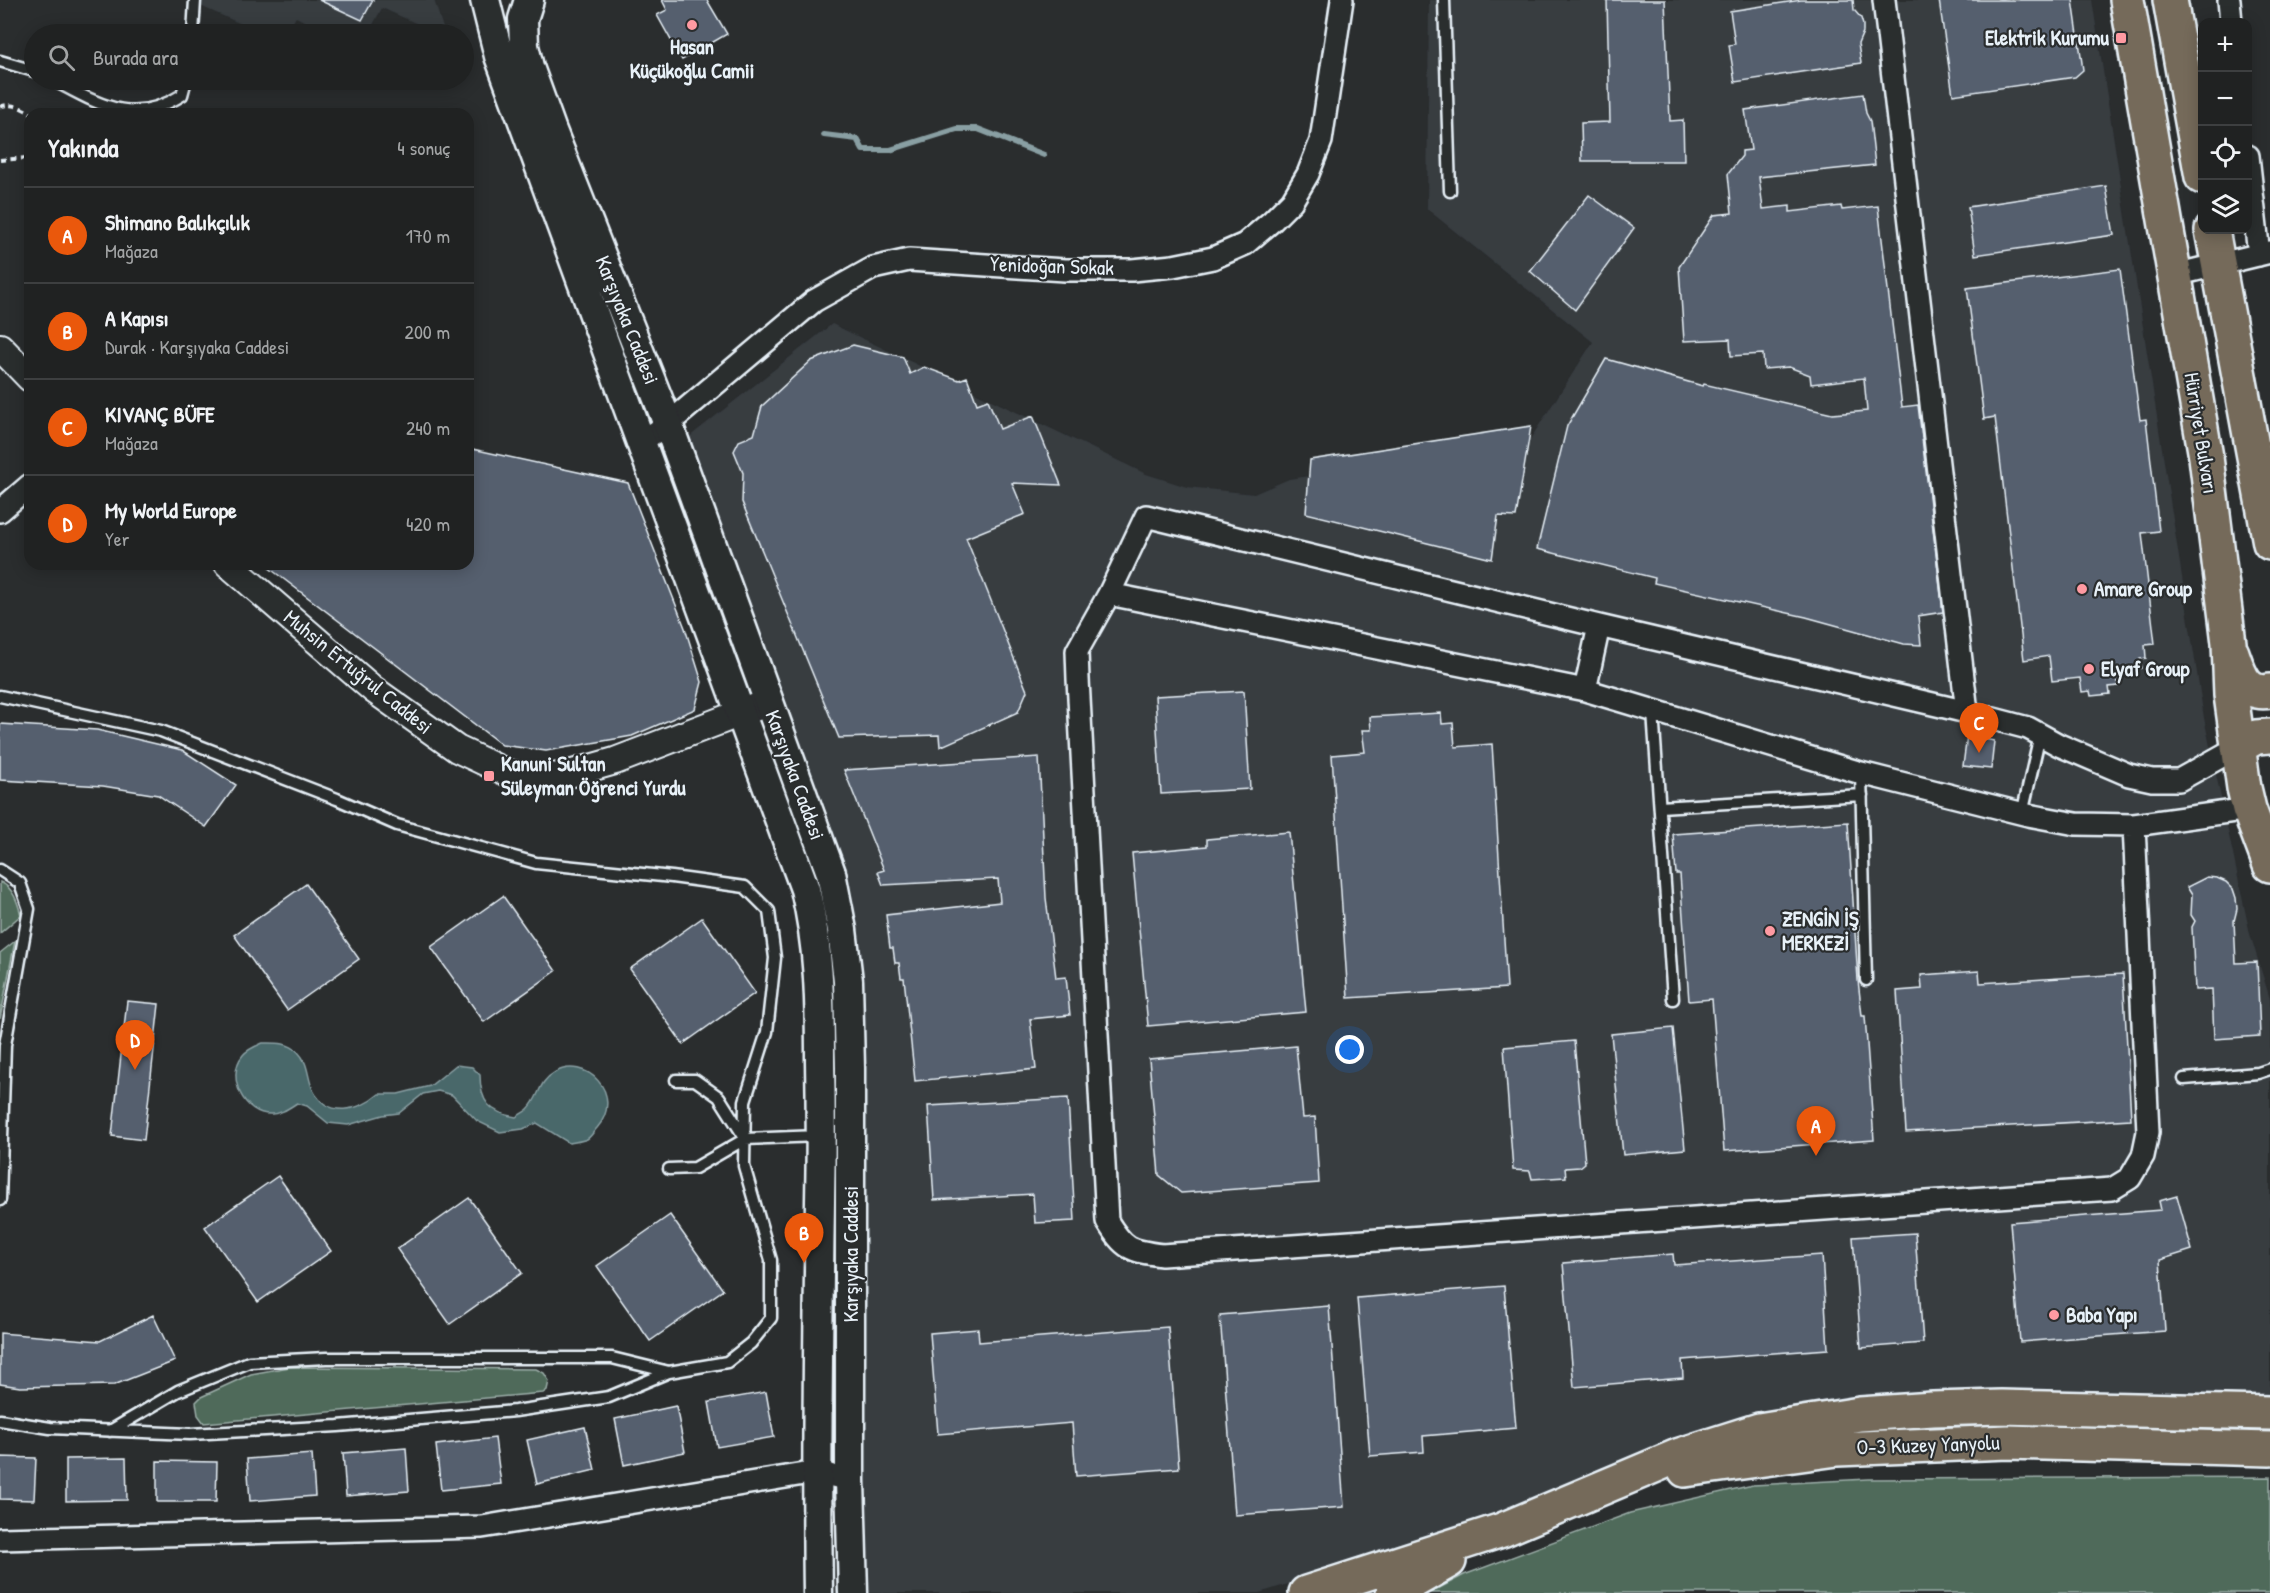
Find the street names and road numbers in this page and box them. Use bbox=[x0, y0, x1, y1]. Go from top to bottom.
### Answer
street label: Yenidoğan Sokak bbox=[989, 249, 1115, 282]
street label: Karşıyaka Caddesi bbox=[588, 251, 666, 388]
street label: Hürriyet Bulvarı bbox=[2178, 370, 2225, 496]
street label: Muhsin Ertuğrul Caddesi bbox=[278, 603, 439, 741]
street label: Karşıyaka Caddesi bbox=[759, 706, 832, 844]
street label: Karşıyaka Caddesi bbox=[836, 1186, 865, 1322]
street label: O-3 Kuzey Yanyolu bbox=[1856, 1427, 2001, 1461]

